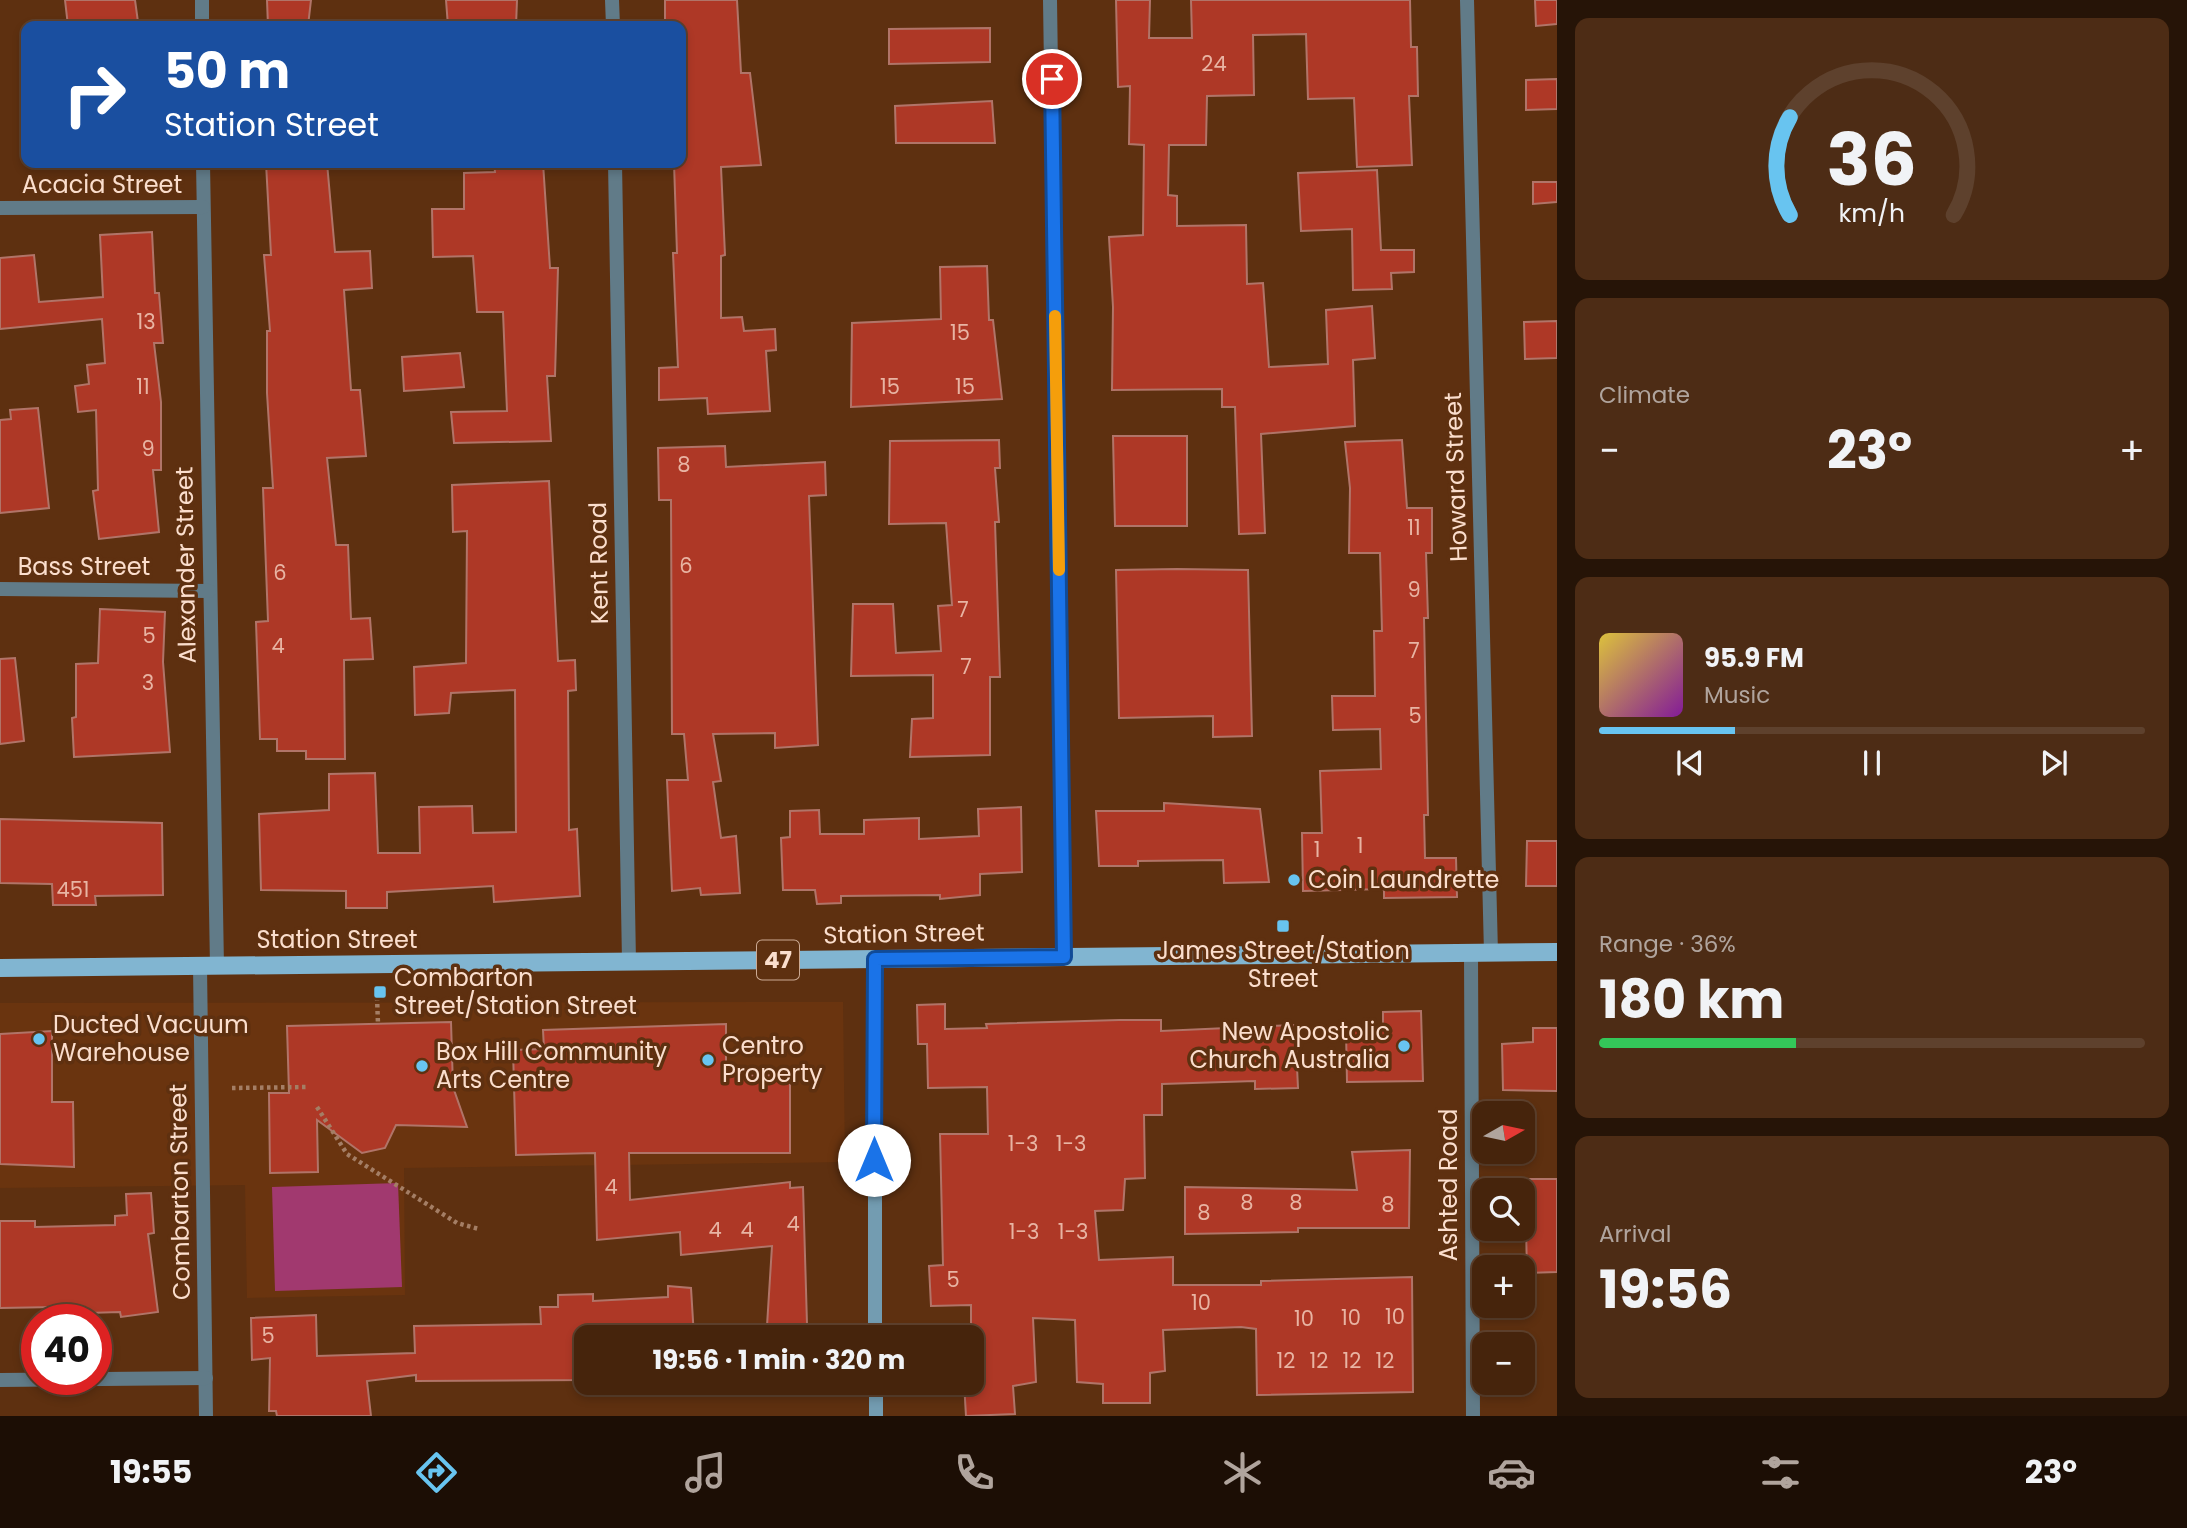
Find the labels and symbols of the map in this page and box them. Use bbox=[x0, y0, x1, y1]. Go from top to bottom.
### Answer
pin bbox=[1022, 49, 1082, 109]
house number: 24 bbox=[1201, 49, 1227, 78]
street label: Acacia Street bbox=[22, 168, 182, 201]
house number: 13 bbox=[136, 307, 156, 336]
house number: 15 bbox=[950, 318, 970, 347]
house number: 11 bbox=[136, 372, 150, 401]
house number: 15 bbox=[880, 372, 900, 401]
house number: 15 bbox=[955, 372, 975, 401]
street label: Howard Street bbox=[1436, 392, 1475, 562]
house number: 9 bbox=[141, 434, 155, 463]
house number: 8 bbox=[677, 450, 691, 479]
street label: Alexander Street bbox=[167, 466, 204, 664]
street label: Kent Road bbox=[581, 502, 616, 624]
house number: 11 bbox=[1407, 513, 1421, 542]
street label: Bass Street bbox=[18, 550, 150, 583]
house number: 6 bbox=[679, 551, 693, 580]
house number: 6 bbox=[273, 558, 287, 587]
house number: 9 bbox=[1407, 575, 1421, 604]
house number: 7 bbox=[957, 595, 969, 624]
house number: 5 bbox=[142, 621, 156, 650]
house number: 4 bbox=[271, 631, 285, 660]
house number: 7 bbox=[1408, 636, 1420, 665]
house number: 7 bbox=[960, 652, 972, 681]
house number: 3 bbox=[142, 668, 154, 697]
house number: 5 bbox=[1408, 701, 1422, 730]
house number: 1 bbox=[1357, 831, 1363, 860]
house number: 1 bbox=[1314, 835, 1320, 864]
place label: Coin Laundrette bbox=[1308, 863, 1499, 896]
marker: Coin Laundrette bbox=[1286, 872, 1302, 888]
house number: 451 bbox=[56, 875, 90, 904]
street label: Station Street bbox=[823, 916, 985, 951]
marker: James Street/Station Street bbox=[1275, 918, 1291, 934]
street label: Station Street bbox=[256, 923, 418, 956]
place label: James Street/Station Street bbox=[1156, 934, 1410, 995]
road number: 47 bbox=[757, 940, 799, 979]
place label: Combarton Street/Station Street bbox=[394, 961, 637, 1022]
marker: Combarton Street/Station Street bbox=[372, 984, 388, 1000]
place label: Ducted Vacuum Warehouse bbox=[53, 1008, 249, 1069]
place label: New Apostolic Church Australia bbox=[1189, 1015, 1390, 1076]
place label: Centro Property bbox=[722, 1029, 823, 1090]
marker: Ducted Vacuum Warehouse bbox=[31, 1031, 47, 1047]
place label: Box Hill Community Arts Centre bbox=[436, 1035, 667, 1096]
marker: New Apostolic Church Australia bbox=[1396, 1038, 1412, 1054]
marker: Centro Property bbox=[700, 1052, 716, 1068]
marker: Box Hill Community Arts Centre bbox=[414, 1058, 430, 1074]
street label: Combarton Street bbox=[161, 1084, 198, 1300]
north arrow bbox=[1472, 1101, 1535, 1164]
street label: Ashted Road bbox=[1432, 1109, 1465, 1261]
position arrow bbox=[837, 1123, 911, 1197]
house number: 1-3 bbox=[1008, 1129, 1038, 1158]
house number: 1-3 bbox=[1056, 1129, 1086, 1158]
house number: 4 bbox=[604, 1172, 618, 1201]
house number: 8 bbox=[1240, 1188, 1254, 1217]
house number: 8 bbox=[1289, 1188, 1303, 1217]
house number: 8 bbox=[1381, 1190, 1395, 1219]
house number: 8 bbox=[1197, 1198, 1211, 1227]
house number: 4 bbox=[786, 1209, 800, 1238]
house number: 4 bbox=[708, 1215, 722, 1244]
house number: 4 bbox=[740, 1215, 754, 1244]
house number: 1-3 bbox=[1009, 1217, 1039, 1246]
house number: 1-3 bbox=[1058, 1217, 1088, 1246]
house number: 5 bbox=[946, 1265, 960, 1294]
house number: 10 bbox=[1191, 1288, 1211, 1317]
house number: 10 bbox=[1385, 1302, 1405, 1331]
house number: 10 bbox=[1341, 1303, 1361, 1332]
speed limit sign: 40 bbox=[21, 1304, 112, 1395]
house number: 10 bbox=[1294, 1304, 1314, 1333]
house number: 5 bbox=[261, 1321, 275, 1350]
house number: 12 bbox=[1277, 1346, 1295, 1375]
house number: 12 bbox=[1310, 1346, 1328, 1375]
house number: 12 bbox=[1343, 1346, 1361, 1375]
house number: 12 bbox=[1376, 1346, 1394, 1375]

